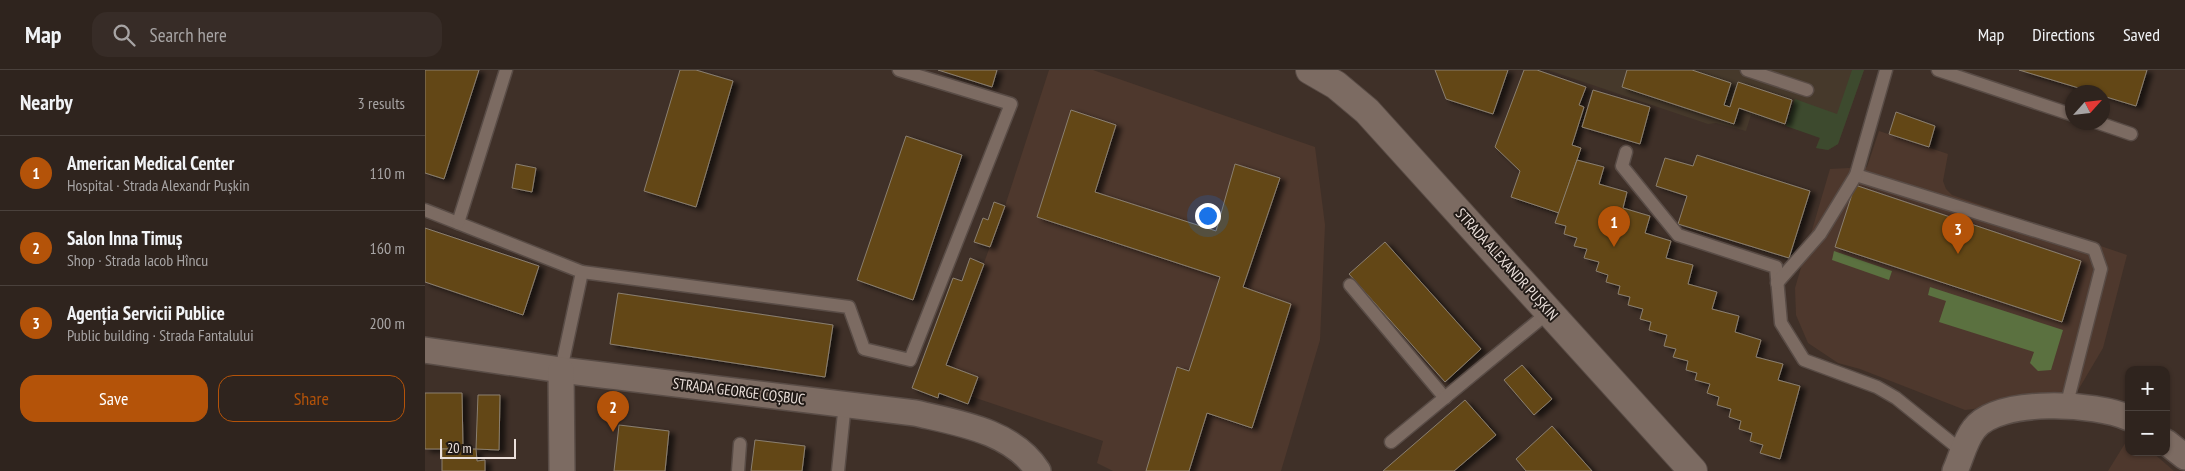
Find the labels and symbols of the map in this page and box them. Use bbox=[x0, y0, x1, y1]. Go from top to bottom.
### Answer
north arrow bbox=[2065, 85, 2110, 130]
your location bbox=[1195, 203, 1221, 229]
street label: STRADA ALEXANDR PUȘKIN bbox=[1452, 204, 1562, 324]
pin: 1 bbox=[1598, 206, 1630, 247]
pin: 3 bbox=[1942, 213, 1974, 254]
street label: STRADA GEORGE COȘBUC bbox=[672, 373, 806, 409]
pin: 2 bbox=[597, 391, 629, 432]
scale bar bbox=[440, 436, 516, 459]

